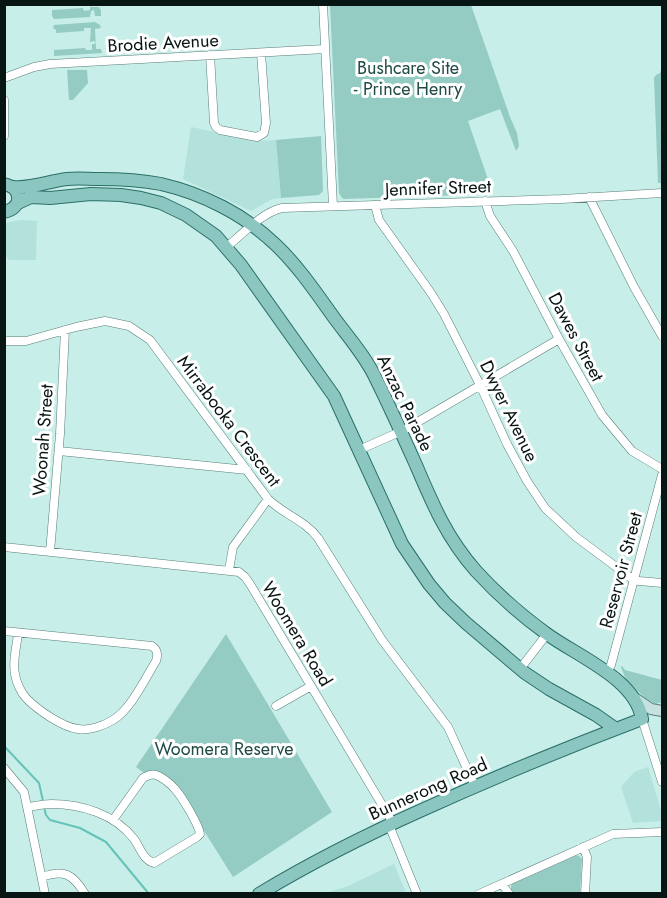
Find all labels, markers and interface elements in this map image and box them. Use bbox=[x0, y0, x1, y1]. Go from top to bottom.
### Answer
street label: Brodie Avenue bbox=[107, 27, 219, 59]
park label: Bushcare Site - Prince Henry bbox=[354, 55, 462, 102]
street label: Jennifer Street bbox=[383, 173, 492, 203]
street label: Dawes Street bbox=[542, 288, 611, 387]
street label: Mirrabooka Crescent bbox=[171, 350, 288, 493]
street label: Anzac Parade bbox=[370, 350, 440, 456]
street label: Dwyer Avenue bbox=[473, 356, 545, 466]
street label: Woonah Street bbox=[26, 383, 60, 497]
street label: Reservoir Street bbox=[593, 508, 649, 631]
street label: Woomera Road bbox=[255, 577, 339, 691]
park label: Woomera Reserve bbox=[154, 736, 294, 762]
street label: Bunnerong Road bbox=[365, 751, 491, 827]

